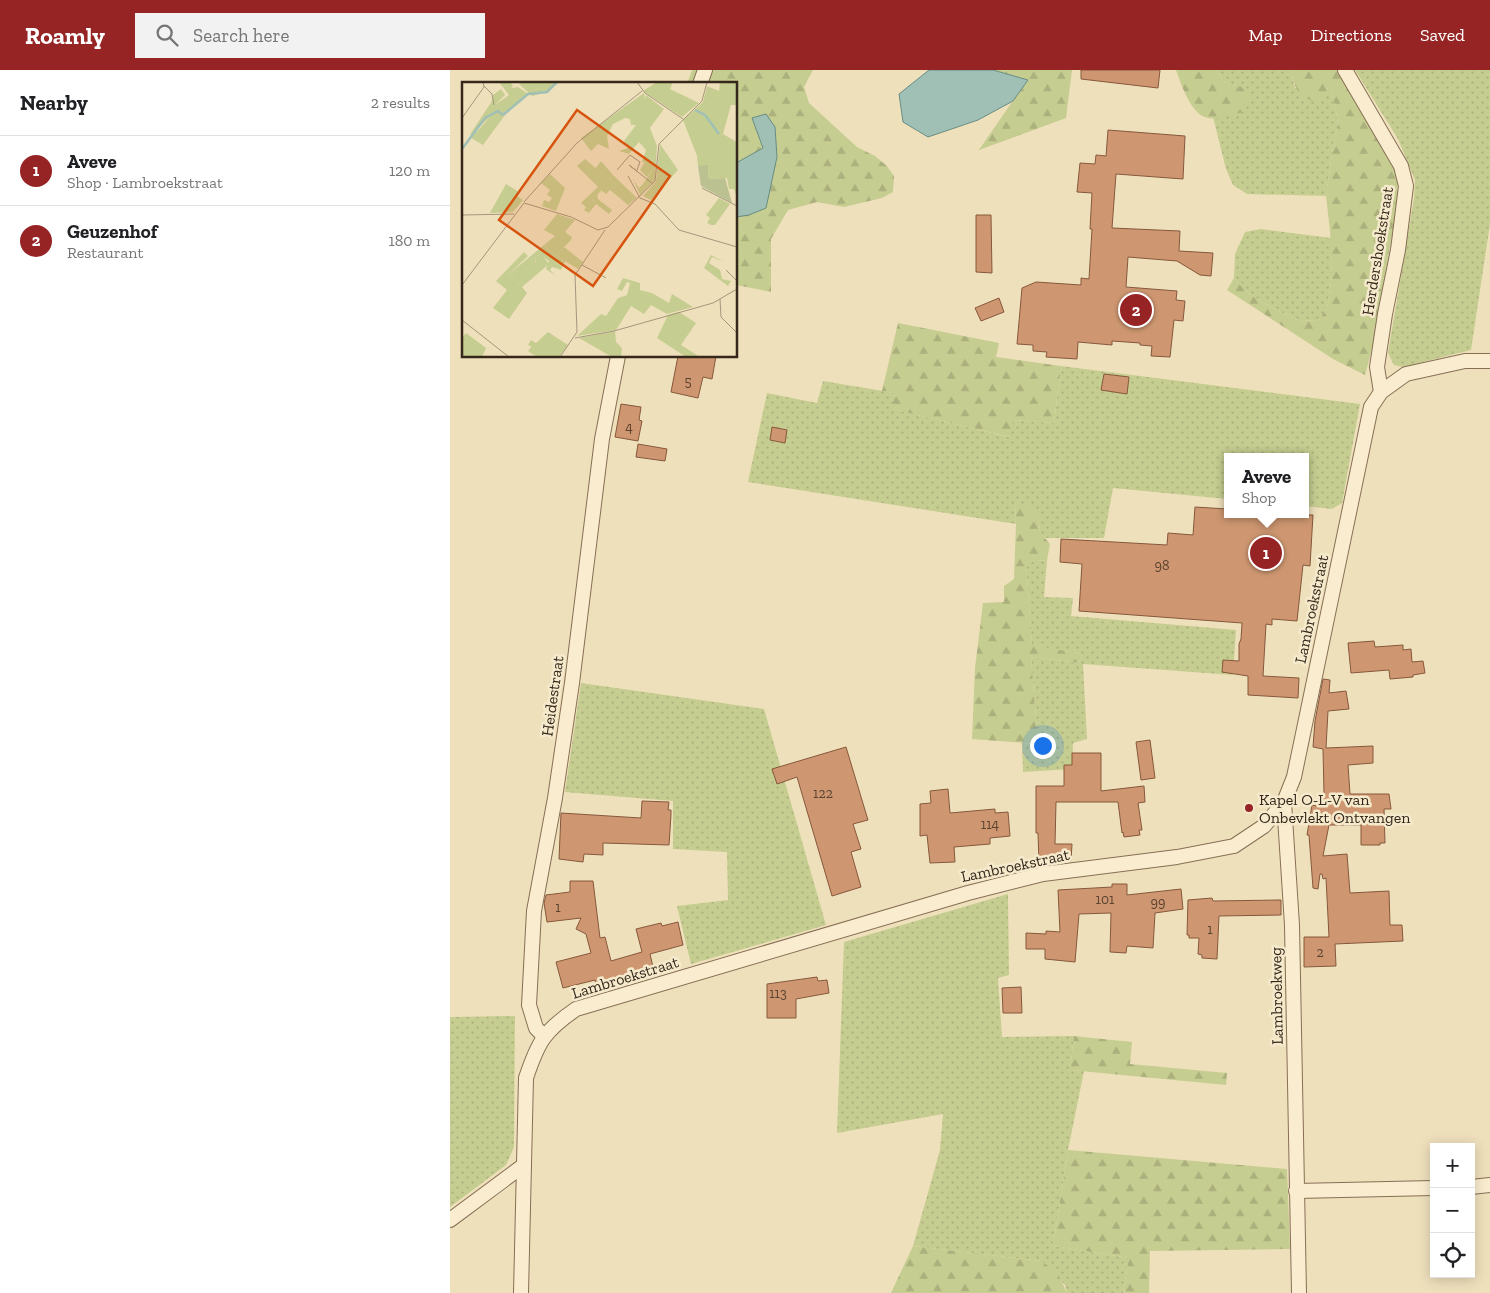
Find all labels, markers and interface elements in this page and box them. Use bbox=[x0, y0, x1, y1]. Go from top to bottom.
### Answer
search box bbox=[135, 13, 485, 58]
text: Roamly bbox=[25, 21, 105, 50]
icon: search bbox=[153, 21, 181, 49]
text: Search here bbox=[193, 24, 289, 47]
text: Map bbox=[1248, 24, 1283, 46]
text: Directions bbox=[1311, 24, 1392, 46]
text: Saved bbox=[1420, 24, 1465, 46]
inset map bbox=[462, 82, 738, 358]
text: Nearby bbox=[20, 90, 88, 115]
text: 2 results bbox=[371, 93, 430, 112]
text: Aveve bbox=[67, 150, 117, 173]
text: 1 bbox=[33, 161, 39, 180]
text: 120 m bbox=[389, 161, 430, 180]
text: Shop · Lambroekstraat bbox=[67, 173, 223, 192]
street label: Herdershoekstraat bbox=[1358, 185, 1397, 317]
text: Geuzenhof bbox=[67, 220, 157, 243]
text: 2 bbox=[32, 231, 40, 250]
text: 180 m bbox=[389, 231, 430, 250]
text: Restaurant bbox=[67, 243, 143, 262]
pin: 2 bbox=[1120, 291, 1152, 329]
house number: 5 bbox=[684, 373, 692, 390]
house number: 4 bbox=[625, 419, 633, 436]
popup bbox=[1224, 453, 1309, 518]
text: Aveve bbox=[1242, 465, 1291, 488]
text: Shop bbox=[1242, 488, 1276, 507]
pin: 1 bbox=[1250, 534, 1282, 572]
street label: Lambroekstraat bbox=[1291, 553, 1332, 665]
house number: 98 bbox=[1155, 557, 1169, 574]
street label: Heidestraat bbox=[537, 655, 568, 738]
your location bbox=[1030, 733, 1056, 759]
house number: 122 bbox=[813, 785, 833, 802]
place label: Kapel O-L-V van Onbevlekt Ontvangen bbox=[1259, 790, 1411, 827]
marker: Kapel O-L-V van Onbevlekt Ontvangen bbox=[1243, 802, 1255, 814]
house number: 114 bbox=[981, 816, 1000, 833]
street label: Lambroekstraat bbox=[959, 845, 1071, 886]
house number: 101 bbox=[1096, 891, 1115, 908]
house number: 99 bbox=[1151, 894, 1165, 911]
house number: 1 bbox=[555, 899, 561, 916]
house number: 1 bbox=[1207, 921, 1213, 938]
house number: 2 bbox=[1316, 944, 1324, 961]
street label: Lambroekweg bbox=[1266, 947, 1287, 1045]
street label: Lambroekstraat bbox=[569, 952, 681, 1003]
house number: 113 bbox=[769, 985, 787, 1002]
map controls bbox=[1430, 1143, 1475, 1278]
button: + bbox=[1430, 1143, 1475, 1188]
button: − bbox=[1430, 1188, 1475, 1233]
button: locate bbox=[1430, 1233, 1475, 1278]

